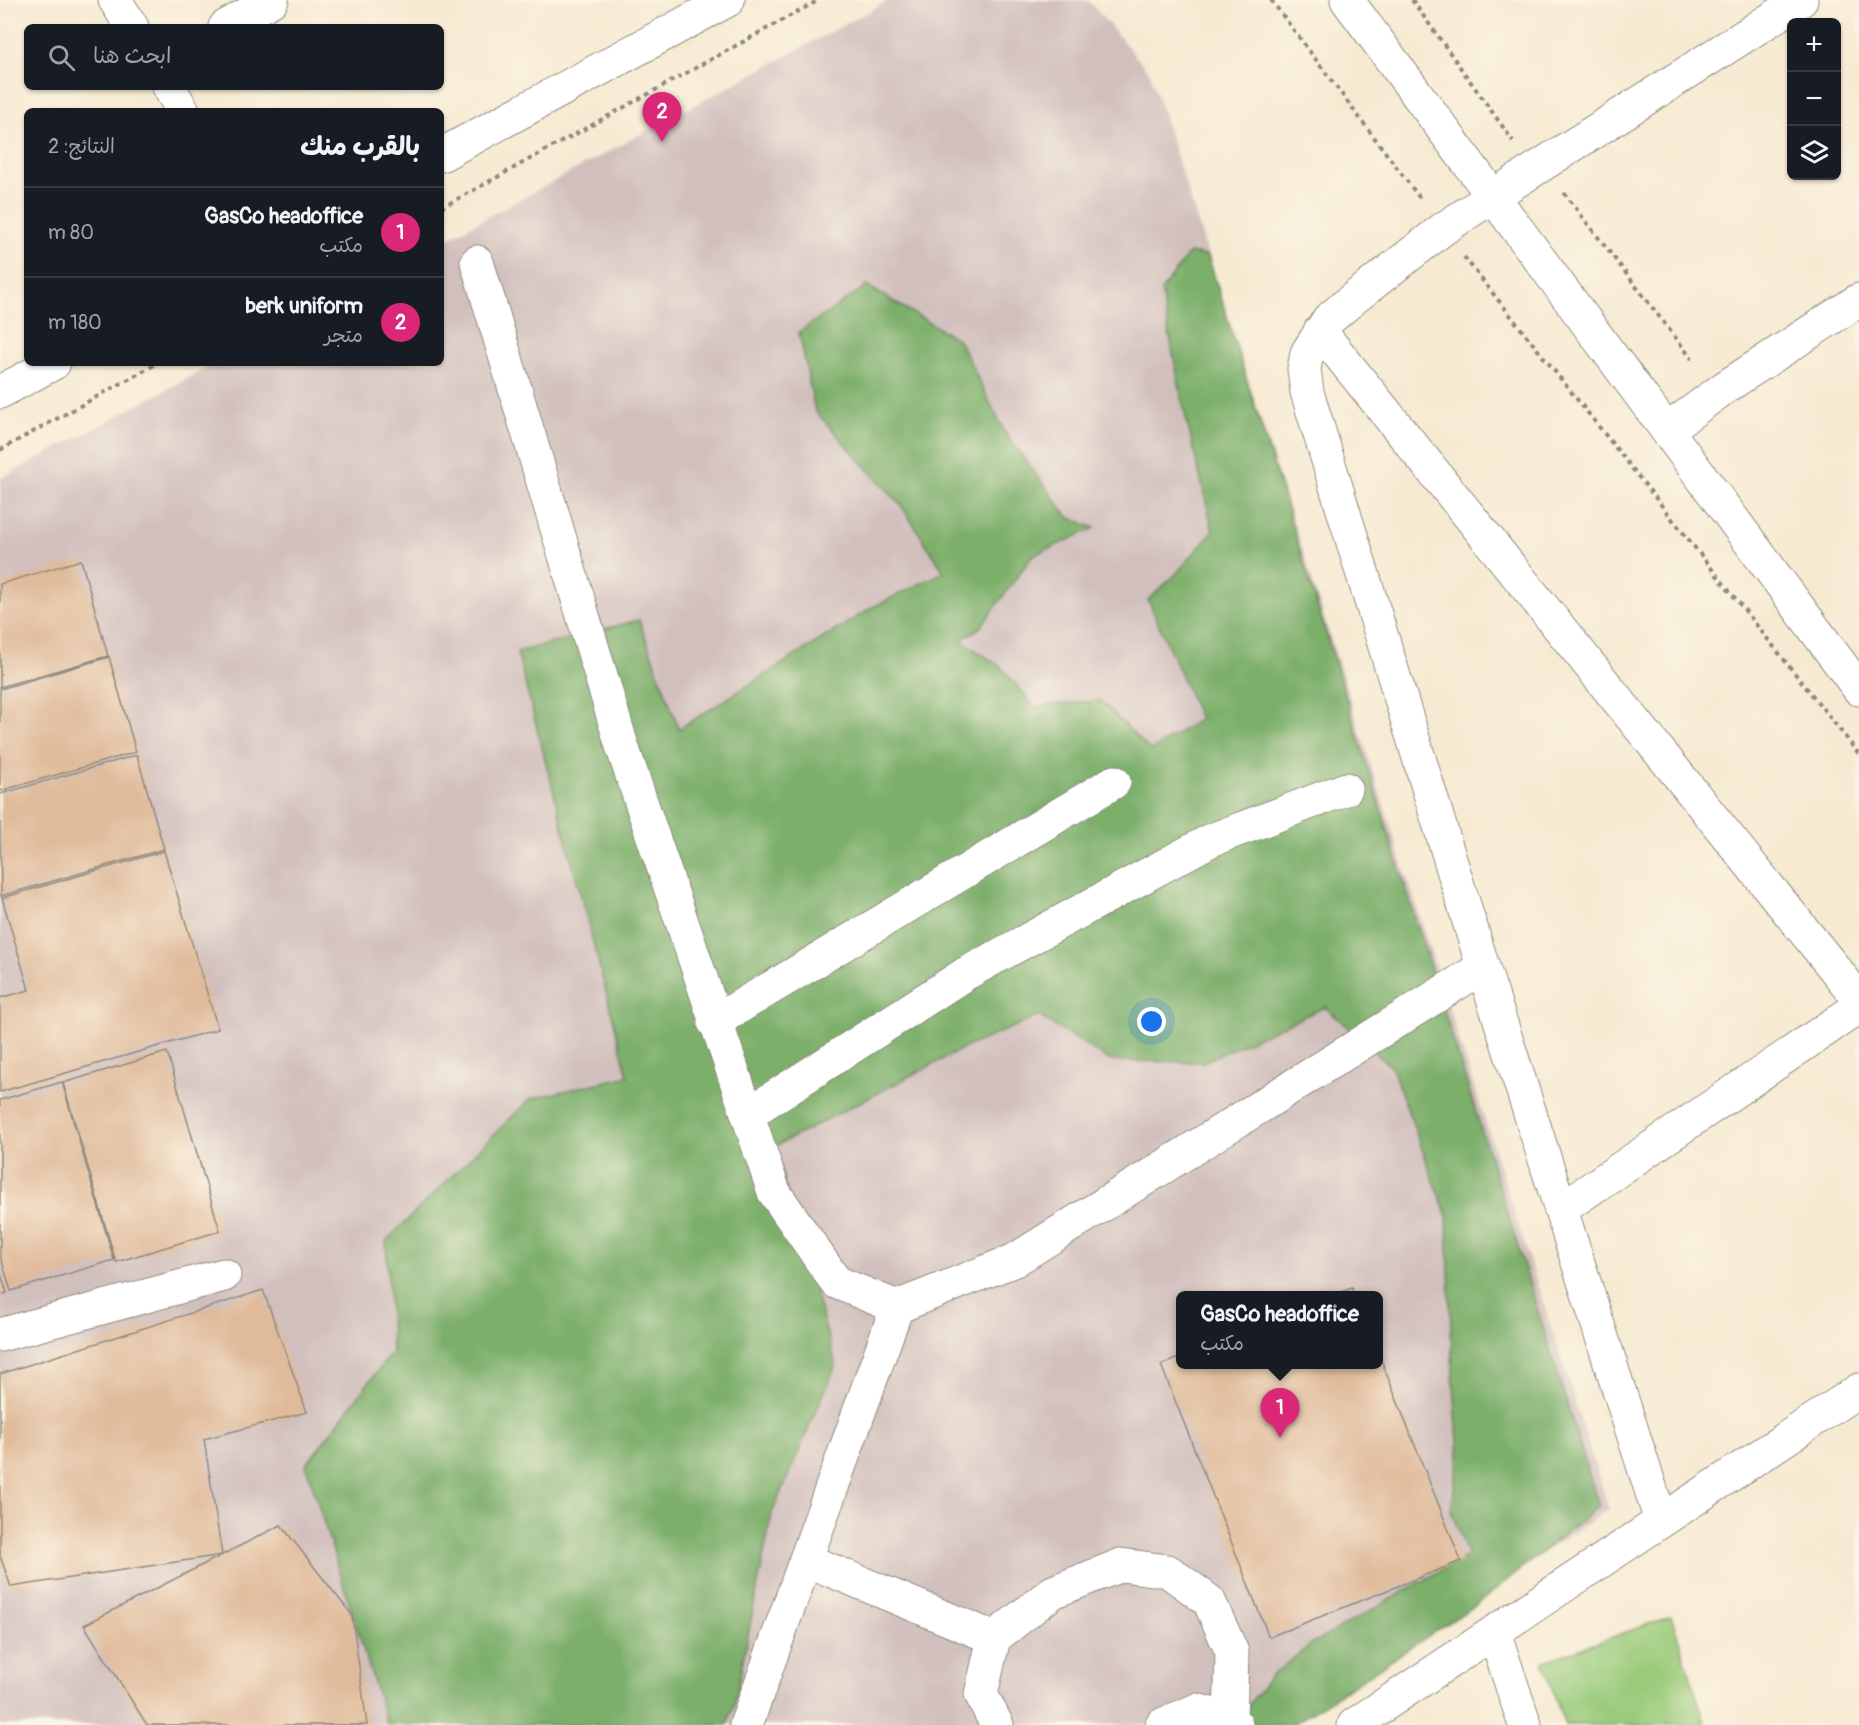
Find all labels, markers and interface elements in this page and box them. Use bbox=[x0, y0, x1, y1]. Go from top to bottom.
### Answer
map controls bbox=[1787, 18, 1841, 180]
button: + bbox=[1787, 18, 1841, 72]
search box bbox=[24, 24, 444, 90]
icon: search bbox=[45, 41, 78, 74]
text: ابحث هنا bbox=[93, 42, 171, 70]
button: − bbox=[1787, 72, 1841, 126]
pin: 2 bbox=[642, 92, 682, 142]
button: layers bbox=[1787, 126, 1841, 180]
text: بالقرب منك bbox=[300, 131, 420, 163]
text: النتائج: 2 bbox=[48, 134, 115, 159]
text: GasCo headoffice bbox=[204, 202, 363, 230]
text: 80 m bbox=[48, 220, 94, 245]
text: 1 bbox=[397, 220, 404, 245]
text: مكتب bbox=[319, 233, 363, 258]
text: berk uniform bbox=[245, 292, 363, 320]
text: 180 m bbox=[48, 310, 102, 335]
text: 2 bbox=[395, 310, 406, 335]
text: متجر bbox=[324, 323, 363, 348]
your location bbox=[1137, 1007, 1166, 1036]
popup bbox=[1176, 1291, 1383, 1369]
text: GasCo headoffice bbox=[1200, 1300, 1359, 1328]
text: مكتب bbox=[1200, 1331, 1244, 1356]
pin: 1 bbox=[1260, 1388, 1300, 1438]

